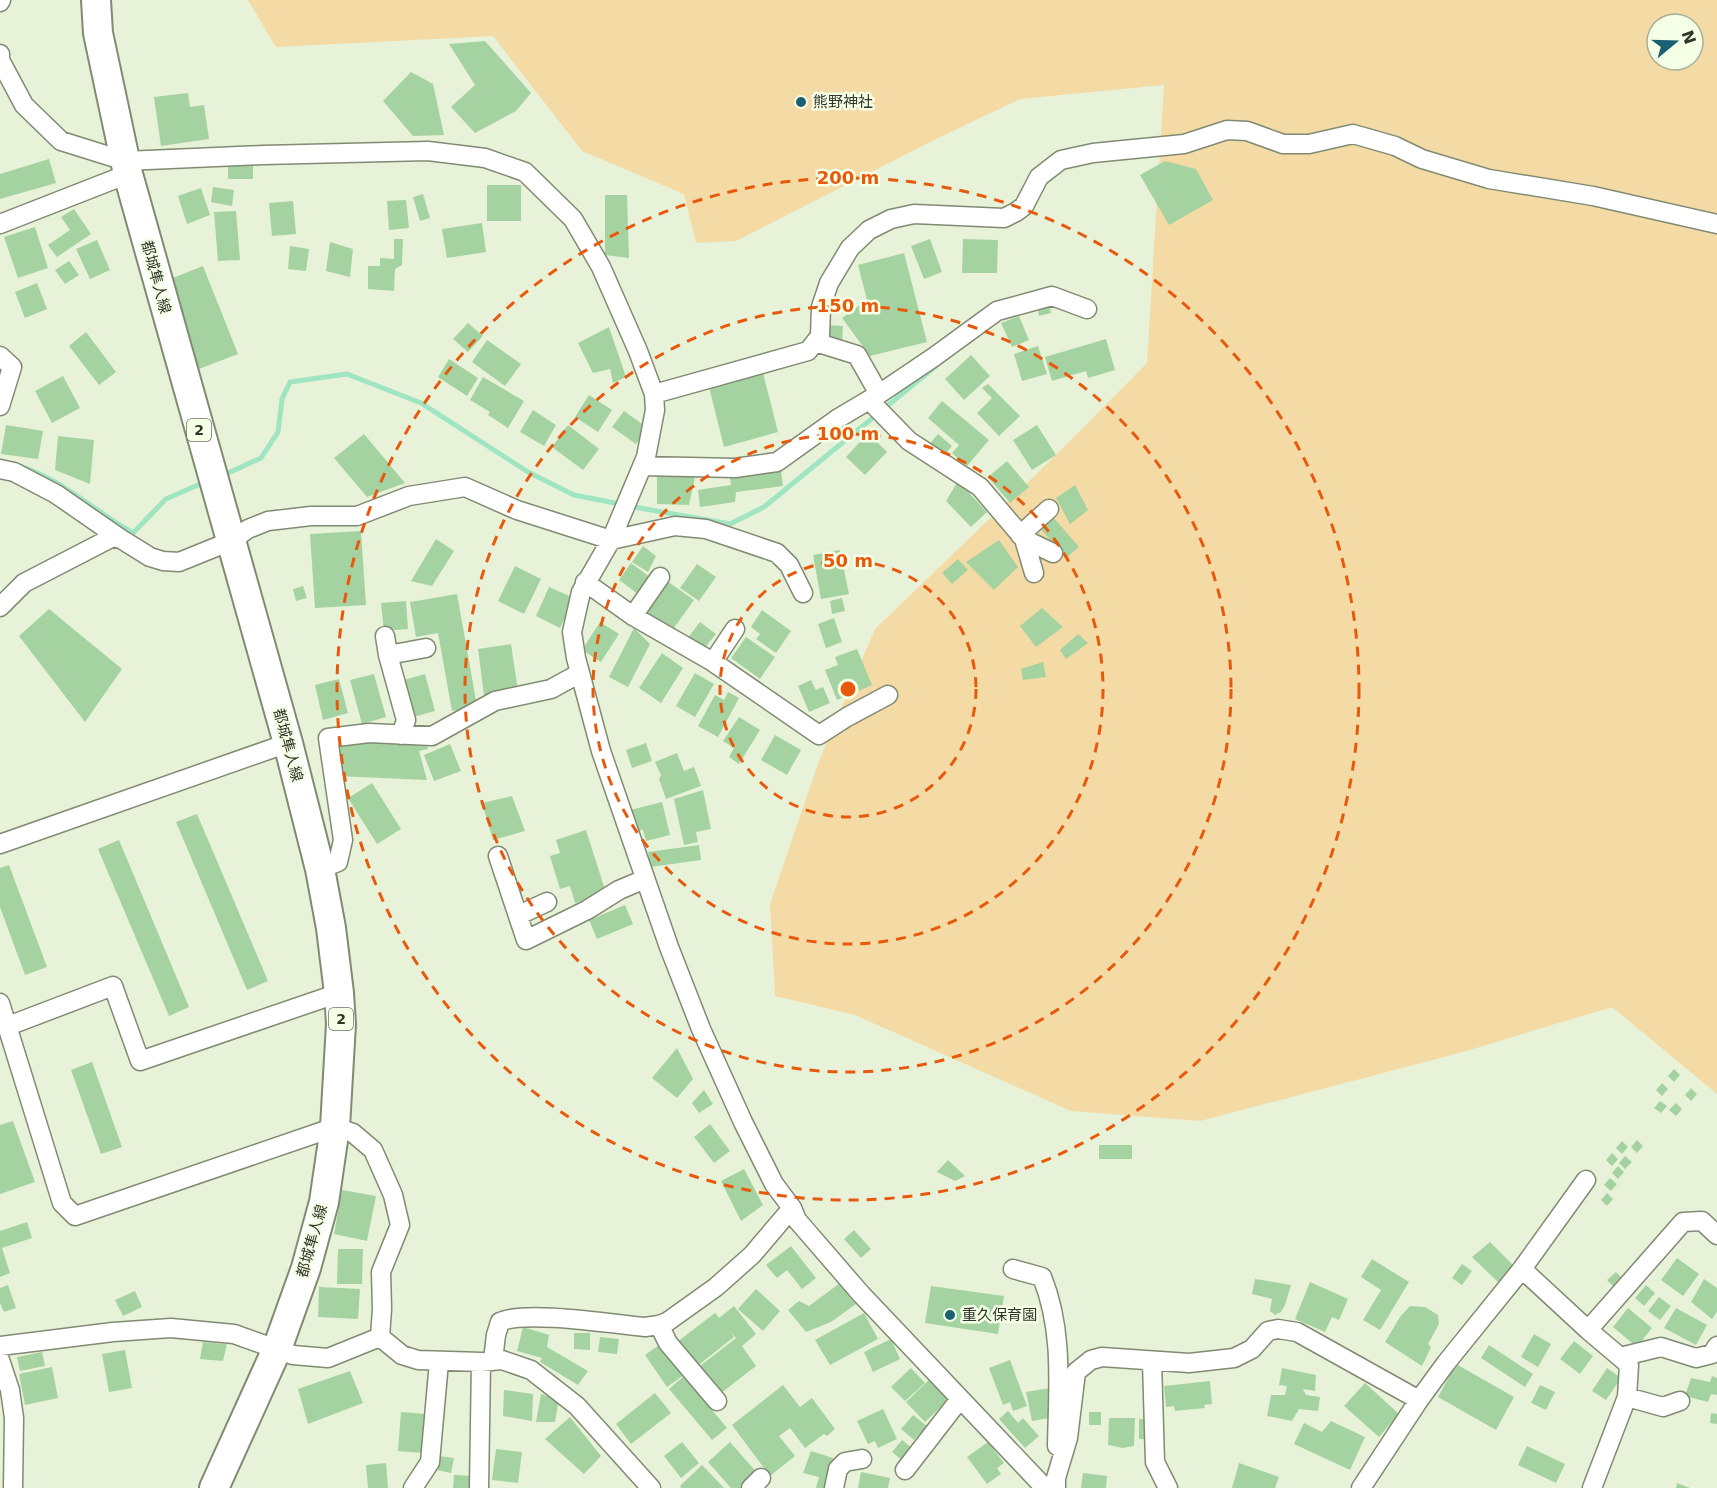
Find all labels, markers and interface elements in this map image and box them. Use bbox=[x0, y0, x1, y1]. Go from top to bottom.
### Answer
north arrow bbox=[1645, 12, 1705, 72]
text: N bbox=[1678, 28, 1700, 47]
place label: 熊野神社 bbox=[813, 93, 873, 111]
marker: 熊野神社 bbox=[794, 95, 808, 109]
text: 200 m bbox=[817, 167, 879, 188]
street label: 都城隼人線 bbox=[138, 238, 174, 316]
text: 150 m bbox=[817, 295, 879, 316]
road number: 2 bbox=[187, 419, 211, 441]
text: 100 m bbox=[817, 423, 879, 444]
text: 50 m bbox=[823, 550, 873, 571]
centre of rings bbox=[838, 679, 858, 699]
street label: 都城隼人線 bbox=[270, 706, 306, 784]
road number: 2 bbox=[329, 1008, 353, 1030]
street label: 都城隼人線 bbox=[293, 1202, 331, 1280]
place label: 重久保育園 bbox=[962, 1306, 1037, 1324]
marker: 重久保育園 bbox=[943, 1308, 957, 1322]

